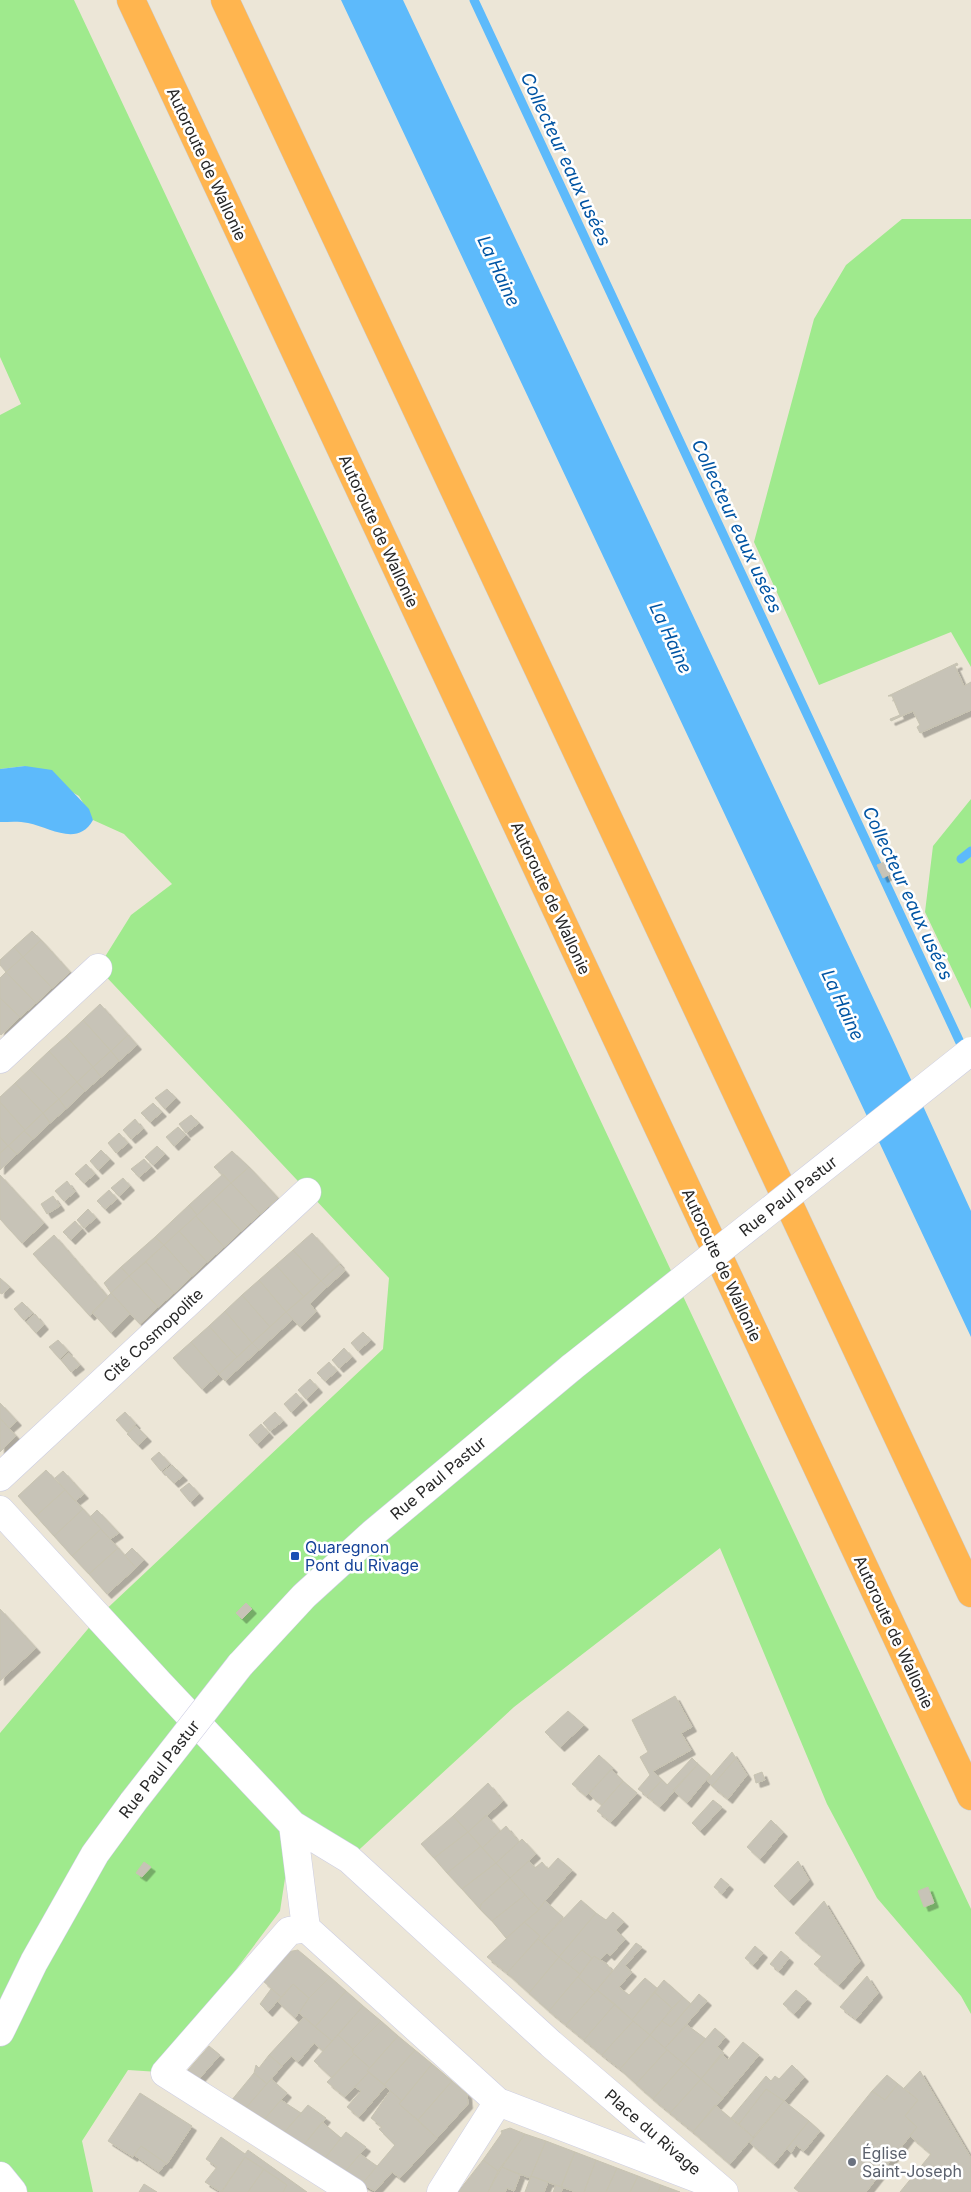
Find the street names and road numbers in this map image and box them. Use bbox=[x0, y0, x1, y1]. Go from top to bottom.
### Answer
street label: Autoroute de Wallonie bbox=[163, 84, 251, 244]
street label: Autoroute de Wallonie bbox=[335, 451, 423, 611]
street label: Autoroute de Wallonie bbox=[507, 818, 595, 978]
street label: Rue Paul Pastur bbox=[735, 1151, 841, 1241]
street label: Autoroute de Wallonie bbox=[678, 1185, 766, 1345]
street label: Cité Cosmopolite bbox=[99, 1284, 207, 1386]
street label: Rue Paul Pastur bbox=[386, 1432, 490, 1524]
street label: Autoroute de Wallonie bbox=[850, 1552, 938, 1712]
street label: Rue Paul Pastur bbox=[114, 1716, 204, 1822]
street label: Place du Rivage bbox=[601, 2085, 705, 2179]

